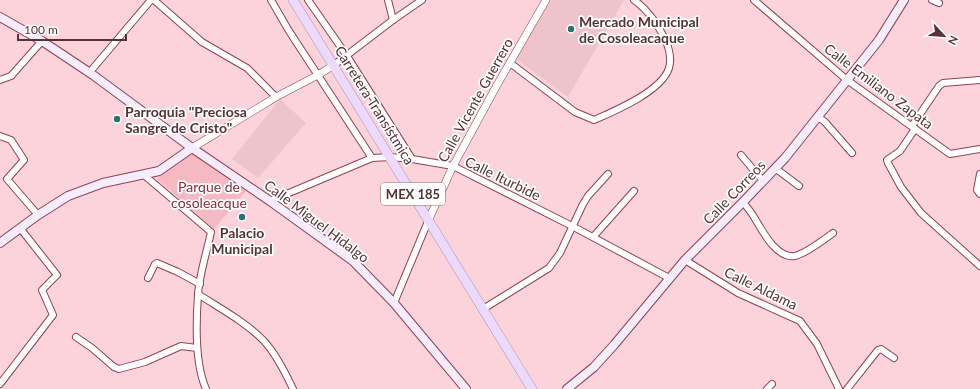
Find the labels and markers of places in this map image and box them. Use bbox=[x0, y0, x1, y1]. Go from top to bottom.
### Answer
place label: Mercado Municipal de Cosoleacaque bbox=[579, 13, 699, 46]
marker: Mercado Municipal de Cosoleacaque bbox=[566, 24, 576, 34]
place label: Parroquia "Preciosa Sangre de Cristo" bbox=[125, 103, 247, 136]
marker: Parroquia "Preciosa Sangre de Cristo" bbox=[112, 114, 122, 124]
marker: Palacio Municipal bbox=[237, 212, 247, 222]
place label: Palacio Municipal bbox=[211, 224, 273, 257]

